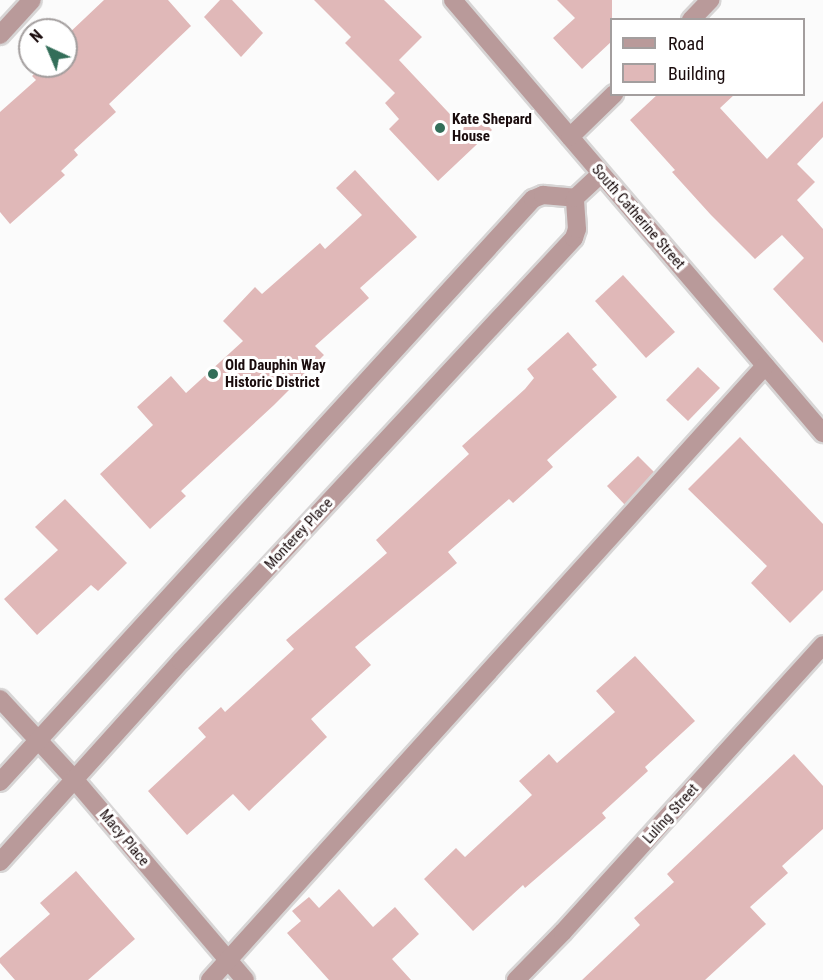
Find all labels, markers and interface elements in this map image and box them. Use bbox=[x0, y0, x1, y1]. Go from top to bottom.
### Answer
north arrow bbox=[18, 18, 78, 78]
legend bbox=[610, 18, 805, 96]
text: N bbox=[26, 26, 47, 46]
text: Road bbox=[668, 33, 704, 54]
text: Building bbox=[668, 63, 725, 84]
place label: Kate Shepard House bbox=[452, 110, 532, 145]
marker: Kate Shepard House bbox=[433, 121, 447, 135]
street label: South Catherine Street bbox=[588, 161, 688, 273]
place label: Old Dauphin Way Historic District bbox=[225, 356, 326, 391]
marker: Old Dauphin Way Historic District bbox=[206, 367, 220, 381]
street label: Monterey Place bbox=[261, 494, 337, 574]
street label: Luling Street bbox=[639, 780, 703, 848]
street label: Macy Place bbox=[95, 806, 153, 870]

